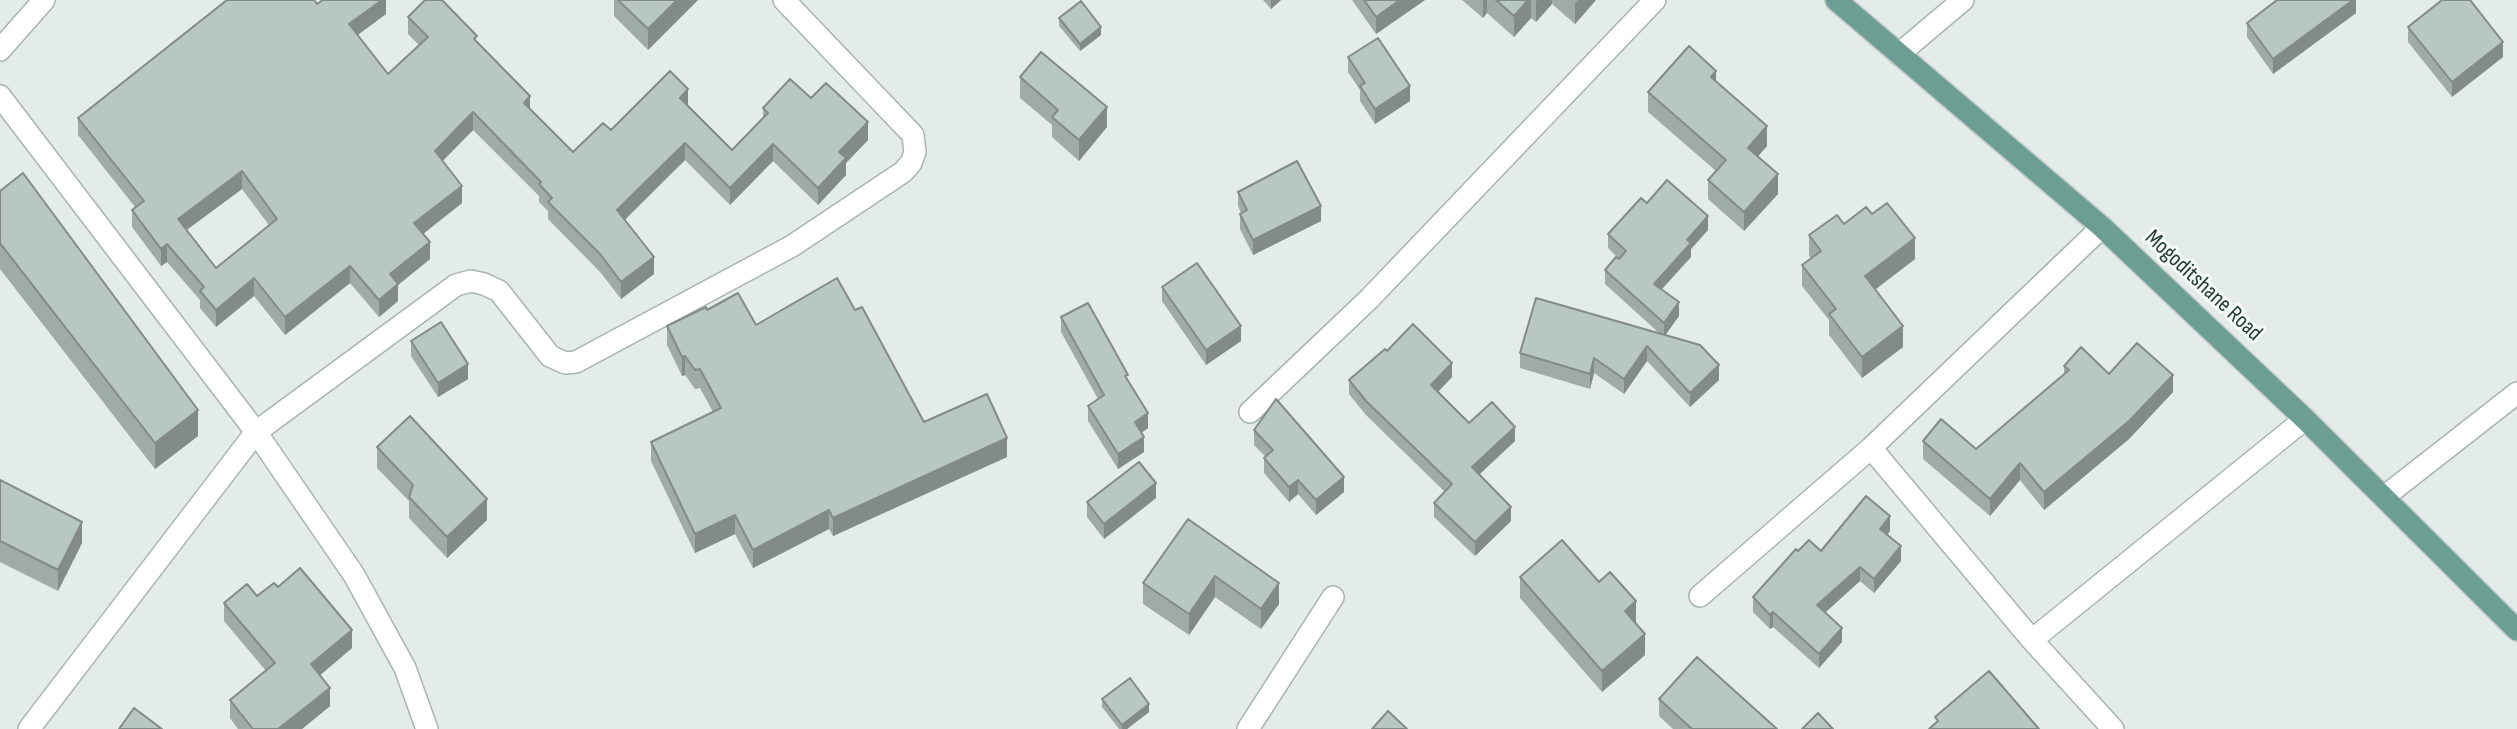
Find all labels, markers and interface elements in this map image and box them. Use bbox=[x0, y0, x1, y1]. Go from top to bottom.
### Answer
street label: Mogoditshane Road bbox=[2139, 225, 2267, 347]

